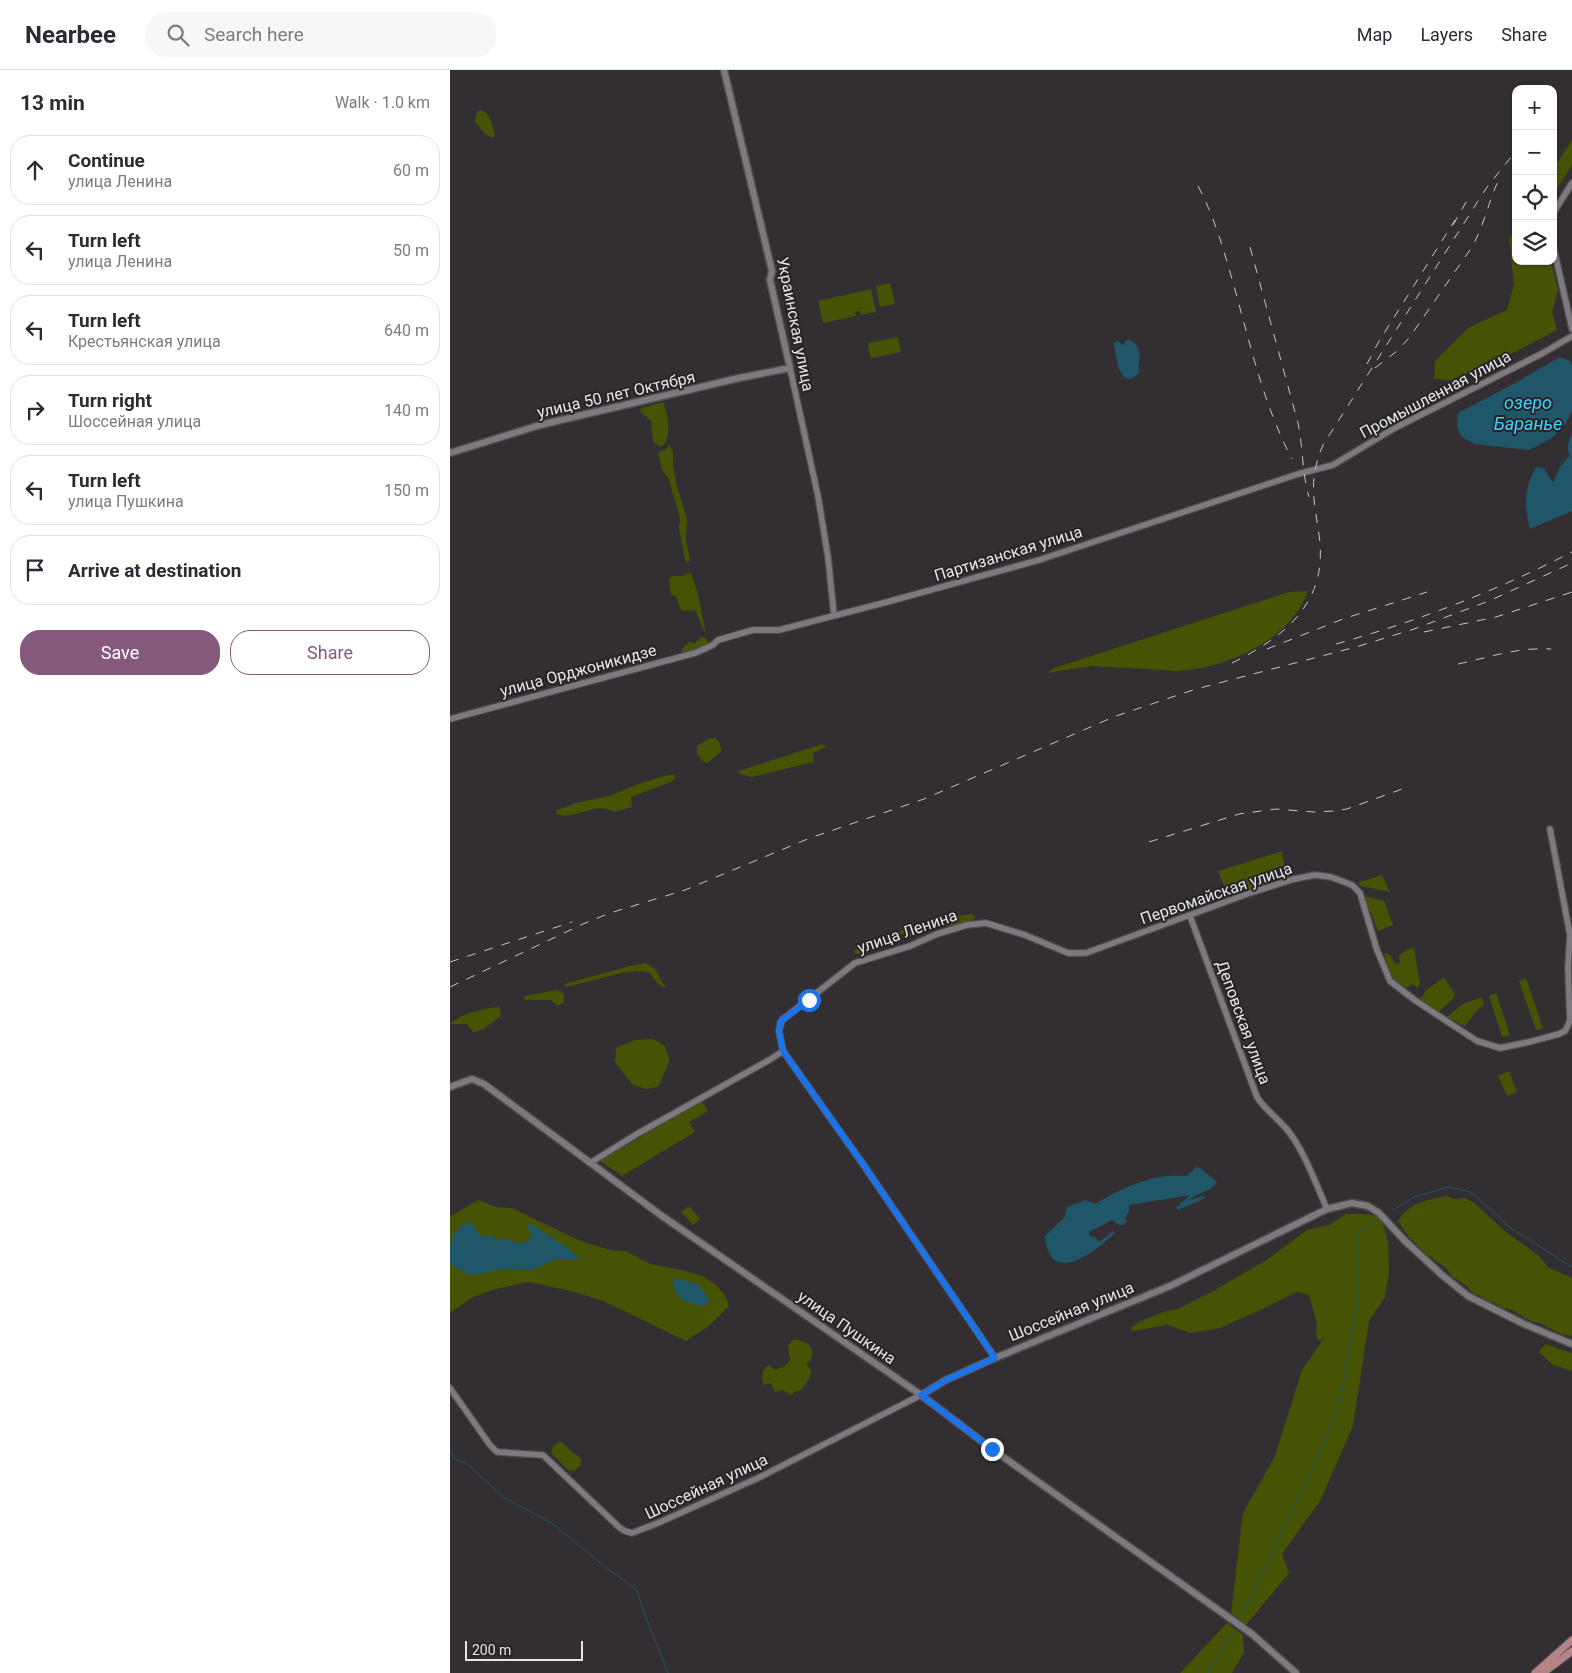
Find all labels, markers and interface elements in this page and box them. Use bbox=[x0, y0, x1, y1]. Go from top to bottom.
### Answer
search box bbox=[146, 12, 496, 57]
text: Nearbee bbox=[25, 21, 116, 49]
icon: search bbox=[164, 21, 192, 49]
text: Search here bbox=[204, 23, 304, 46]
text: Map bbox=[1357, 24, 1392, 45]
text: Layers bbox=[1420, 24, 1473, 45]
text: Share bbox=[1501, 24, 1547, 45]
map controls bbox=[1512, 85, 1557, 265]
button: + bbox=[1512, 85, 1557, 130]
text: 13 min bbox=[20, 91, 85, 115]
text: Walk · 1.0 km bbox=[335, 93, 430, 112]
button: − bbox=[1512, 130, 1557, 175]
text: Continue bbox=[68, 149, 145, 172]
icon: ahead bbox=[21, 156, 49, 184]
text: 60 m bbox=[393, 161, 429, 180]
text: улица Ленина bbox=[68, 172, 172, 191]
button: locate bbox=[1512, 175, 1557, 220]
button: layers bbox=[1512, 220, 1557, 265]
text: Turn left bbox=[68, 229, 141, 252]
icon: left bbox=[21, 236, 49, 264]
text: 50 m bbox=[393, 241, 429, 260]
text: улица Ленина bbox=[68, 252, 172, 271]
street label: Украинская улица bbox=[773, 255, 818, 393]
text: Turn left bbox=[68, 309, 141, 332]
icon: left bbox=[21, 316, 49, 344]
text: 640 m bbox=[384, 321, 429, 340]
text: Крестьянская улица bbox=[68, 332, 221, 351]
street label: Промышленная улица bbox=[1356, 347, 1514, 442]
street label: улица 50 лет Октября bbox=[535, 367, 697, 422]
text: Turn right bbox=[68, 389, 152, 412]
water label: озеро Баранье bbox=[1494, 392, 1562, 434]
icon: right bbox=[21, 396, 49, 424]
text: 140 m bbox=[384, 401, 429, 420]
text: Шоссейная улица bbox=[68, 412, 201, 431]
text: Turn left bbox=[68, 469, 141, 492]
icon: left bbox=[21, 476, 49, 504]
text: 150 m bbox=[384, 481, 429, 500]
text: улица Пушкина bbox=[68, 492, 184, 511]
street label: Партизанская улица bbox=[932, 522, 1084, 585]
icon: arrive bbox=[21, 556, 49, 584]
text: Arrive at destination bbox=[68, 559, 241, 582]
button: Save bbox=[20, 630, 220, 675]
button: Share bbox=[230, 630, 430, 675]
street label: улица Орджоникидзе bbox=[498, 640, 658, 701]
street label: Первомайская улица bbox=[1138, 859, 1295, 928]
street label: улица Ленина bbox=[855, 906, 959, 957]
street label: Деповская улица bbox=[1212, 958, 1275, 1087]
route start bbox=[798, 989, 821, 1012]
street label: Шоссейная улица bbox=[1006, 1278, 1137, 1345]
street label: улица Пушкина bbox=[794, 1286, 900, 1368]
route end bbox=[981, 1438, 1004, 1461]
street label: Шоссейная улица bbox=[642, 1450, 771, 1523]
scale bar bbox=[465, 1638, 582, 1661]
text: 200 m bbox=[472, 1642, 511, 1658]

